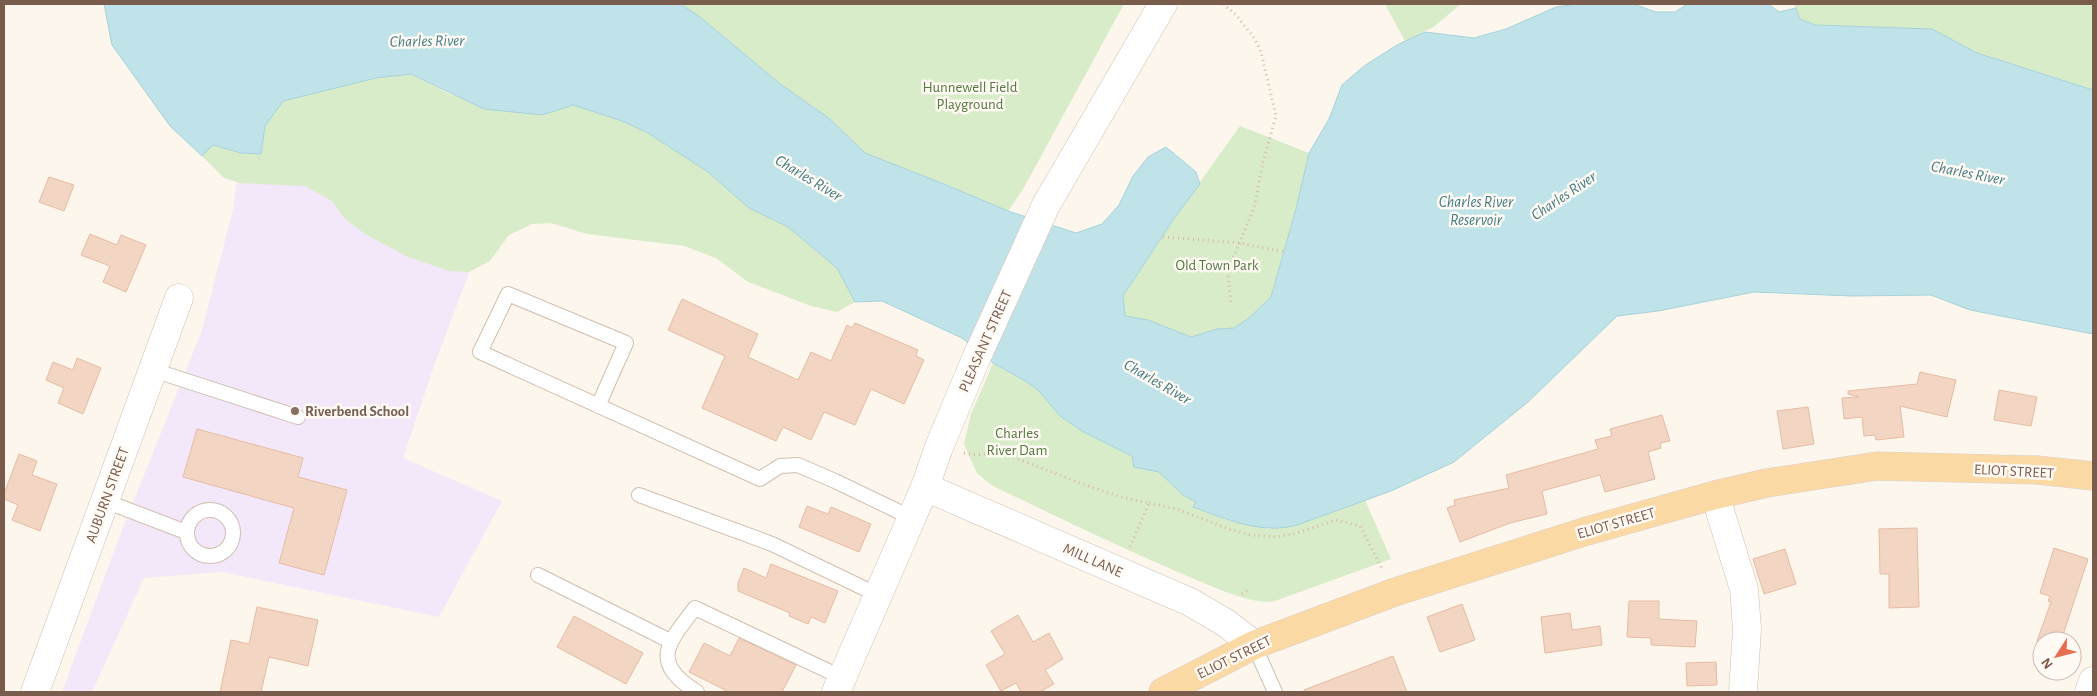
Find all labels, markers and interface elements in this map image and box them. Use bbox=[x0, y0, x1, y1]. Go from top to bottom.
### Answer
water label: Charles River bbox=[390, 32, 465, 50]
park label: Hunnewell Field Playground bbox=[922, 80, 1018, 112]
water label: Charles River bbox=[772, 152, 845, 204]
water label: Charles River bbox=[1930, 158, 2007, 188]
water label: Charles River bbox=[1528, 168, 1600, 223]
water label: Charles River Reservoir bbox=[1439, 194, 1514, 228]
park label: Old Town Park bbox=[1175, 258, 1259, 273]
street label: PLEASANT STREET bbox=[956, 287, 1015, 394]
water label: Charles River bbox=[1121, 356, 1195, 408]
place label: Riverbend School bbox=[305, 404, 409, 419]
marker: Riverbend School bbox=[289, 405, 301, 417]
park label: Charles River Dam bbox=[987, 426, 1047, 458]
street label: AUBURN STREET bbox=[83, 445, 132, 545]
street label: ELIOT STREET bbox=[1973, 462, 2055, 481]
street label: ELIOT STREET bbox=[1575, 505, 1657, 542]
street label: MILL LANE bbox=[1061, 541, 1125, 580]
north arrow bbox=[2032, 631, 2082, 681]
street label: ELIOT STREET bbox=[1195, 633, 1274, 682]
text: N bbox=[2039, 655, 2056, 671]

